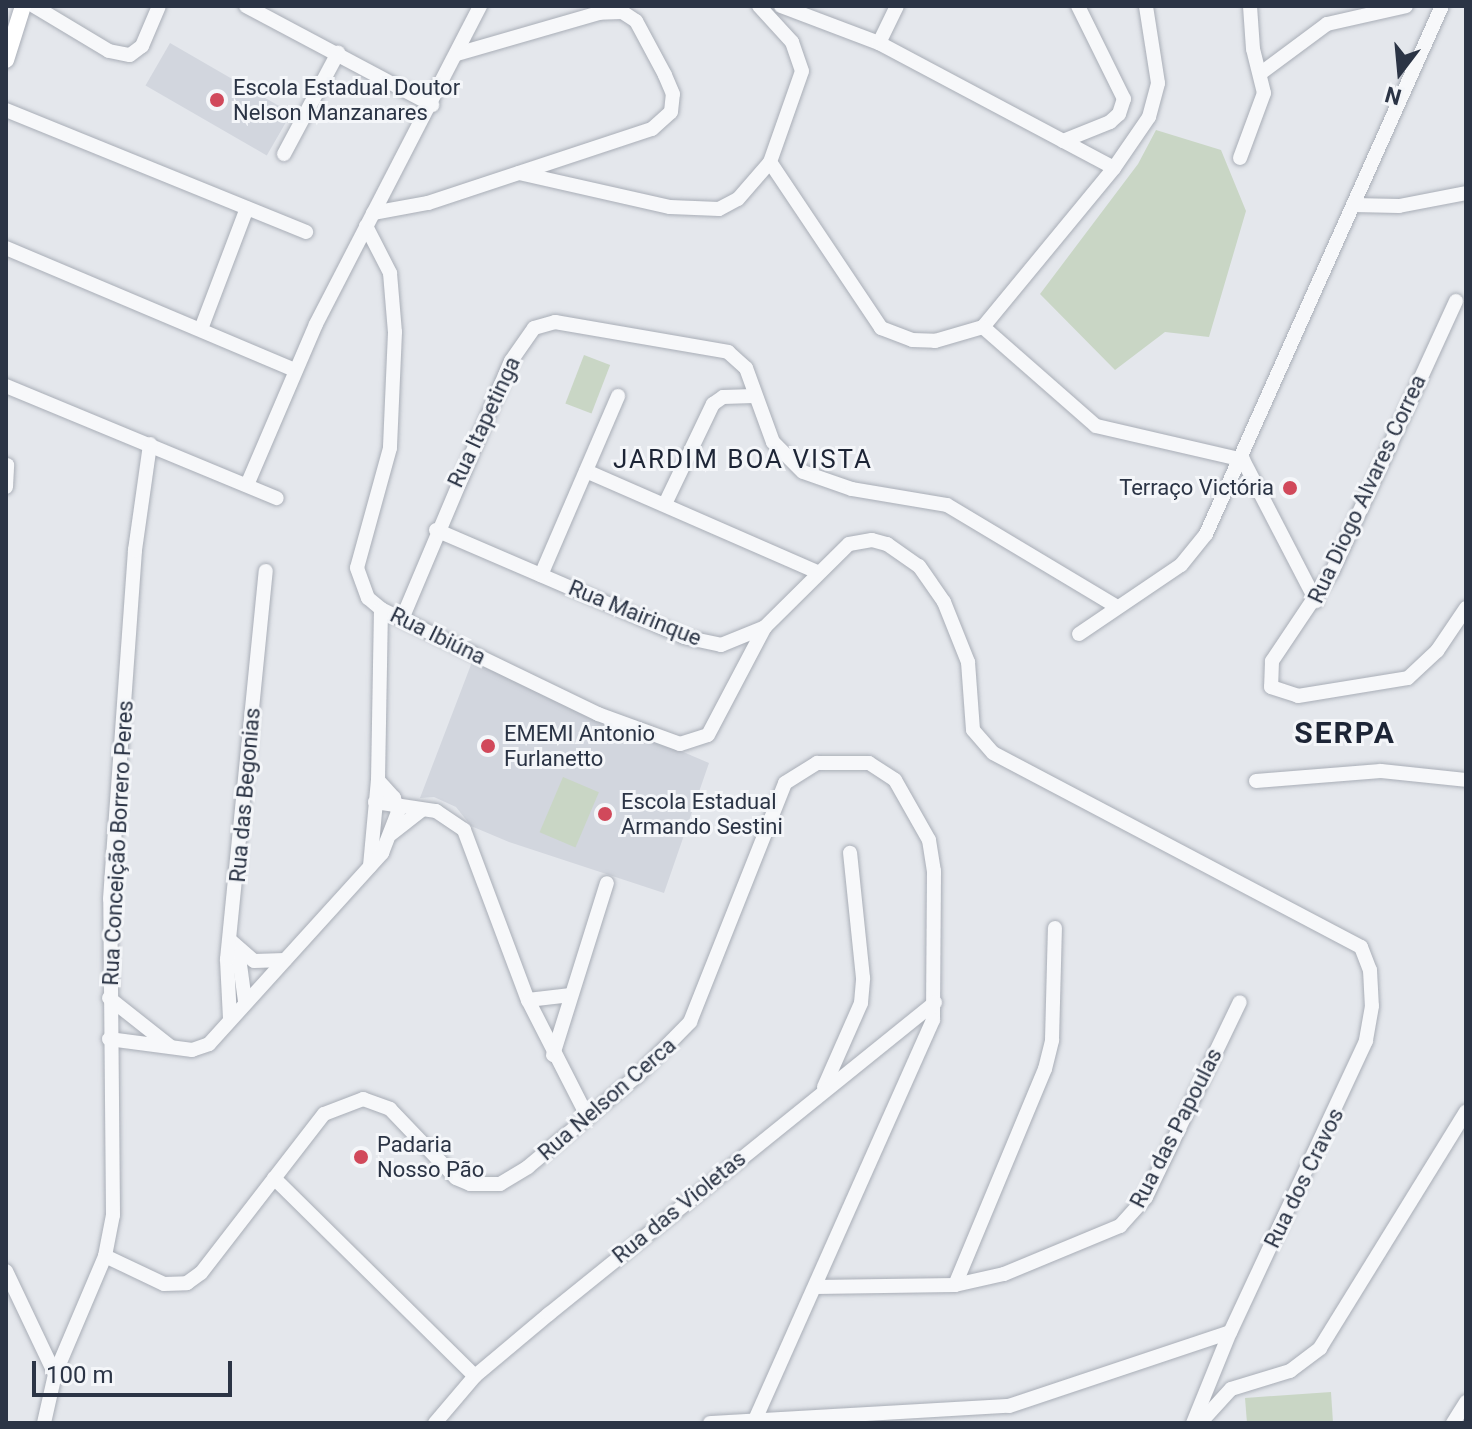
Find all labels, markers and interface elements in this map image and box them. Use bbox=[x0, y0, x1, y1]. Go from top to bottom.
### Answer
north arrow bbox=[1360, 32, 1440, 112]
place label: Escola Estadual Doutor Nelson Manzanares bbox=[233, 74, 460, 126]
text: N bbox=[1382, 81, 1404, 110]
marker: Escola Estadual Doutor Nelson Manzanares bbox=[208, 91, 226, 109]
street label: Rua Itapetinga bbox=[442, 352, 526, 492]
street label: Rua Diogo Alvares Correa bbox=[1302, 371, 1432, 607]
district label: JARDIM BOA VISTA bbox=[613, 444, 873, 476]
place label: Terraço Victória bbox=[1119, 475, 1274, 501]
marker: Terraço Victória bbox=[1281, 479, 1299, 497]
street label: Rua Mairinque bbox=[565, 574, 705, 652]
street label: Rua Ibiúna bbox=[386, 602, 490, 670]
street label: Rua Conceição Borrero Peres bbox=[97, 700, 139, 986]
street label: Rua das Begonias bbox=[224, 706, 266, 884]
district label: SERPA bbox=[1294, 715, 1396, 751]
place label: EMEMI Antonio Furlanetto bbox=[504, 720, 655, 772]
marker: EMEMI Antonio Furlanetto bbox=[479, 737, 497, 755]
place label: Escola Estadual Armando Sestini bbox=[621, 788, 783, 840]
marker: Escola Estadual Armando Sestini bbox=[596, 805, 614, 823]
street label: Rua Nelson Cerca bbox=[533, 1032, 681, 1166]
street label: Rua das Papoulas bbox=[1124, 1044, 1228, 1212]
street label: Rua dos Cravos bbox=[1259, 1104, 1349, 1252]
place label: Padaria Nosso Pão bbox=[377, 1131, 484, 1182]
street label: Rua das Violetas bbox=[607, 1145, 751, 1269]
marker: Padaria Nosso Pão bbox=[352, 1148, 370, 1166]
scale bar bbox=[36, 1345, 236, 1395]
text: 100 m bbox=[46, 1361, 113, 1389]

